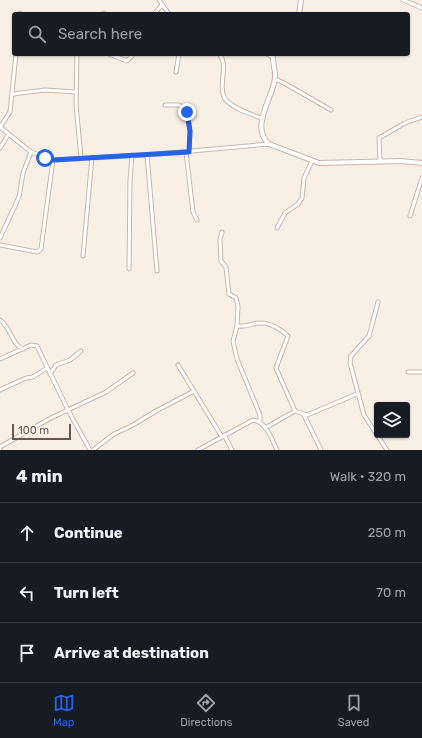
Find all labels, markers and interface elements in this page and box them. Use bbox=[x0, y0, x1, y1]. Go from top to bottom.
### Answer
search box bbox=[12, 12, 410, 56]
icon: search bbox=[26, 23, 48, 45]
text: Search here bbox=[58, 25, 142, 43]
route end bbox=[178, 103, 196, 121]
route start bbox=[36, 149, 54, 167]
map controls bbox=[374, 402, 410, 438]
button: layers bbox=[374, 402, 410, 438]
scale bar bbox=[12, 422, 71, 441]
text: 100 m bbox=[18, 424, 49, 437]
text: 4 min bbox=[16, 466, 63, 486]
text: Walk · 320 m bbox=[330, 469, 406, 484]
icon: ahead bbox=[16, 522, 38, 544]
text: Continue bbox=[54, 524, 123, 542]
text: 250 m bbox=[368, 525, 406, 540]
icon: left bbox=[16, 582, 38, 604]
text: Turn left bbox=[54, 584, 119, 602]
text: 70 m bbox=[376, 585, 406, 600]
icon: arrive bbox=[16, 642, 38, 664]
text: Arrive at destination bbox=[54, 644, 209, 662]
tab: Map bbox=[53, 692, 75, 729]
tab: Directions bbox=[180, 692, 232, 729]
tab: Saved bbox=[338, 692, 369, 729]

